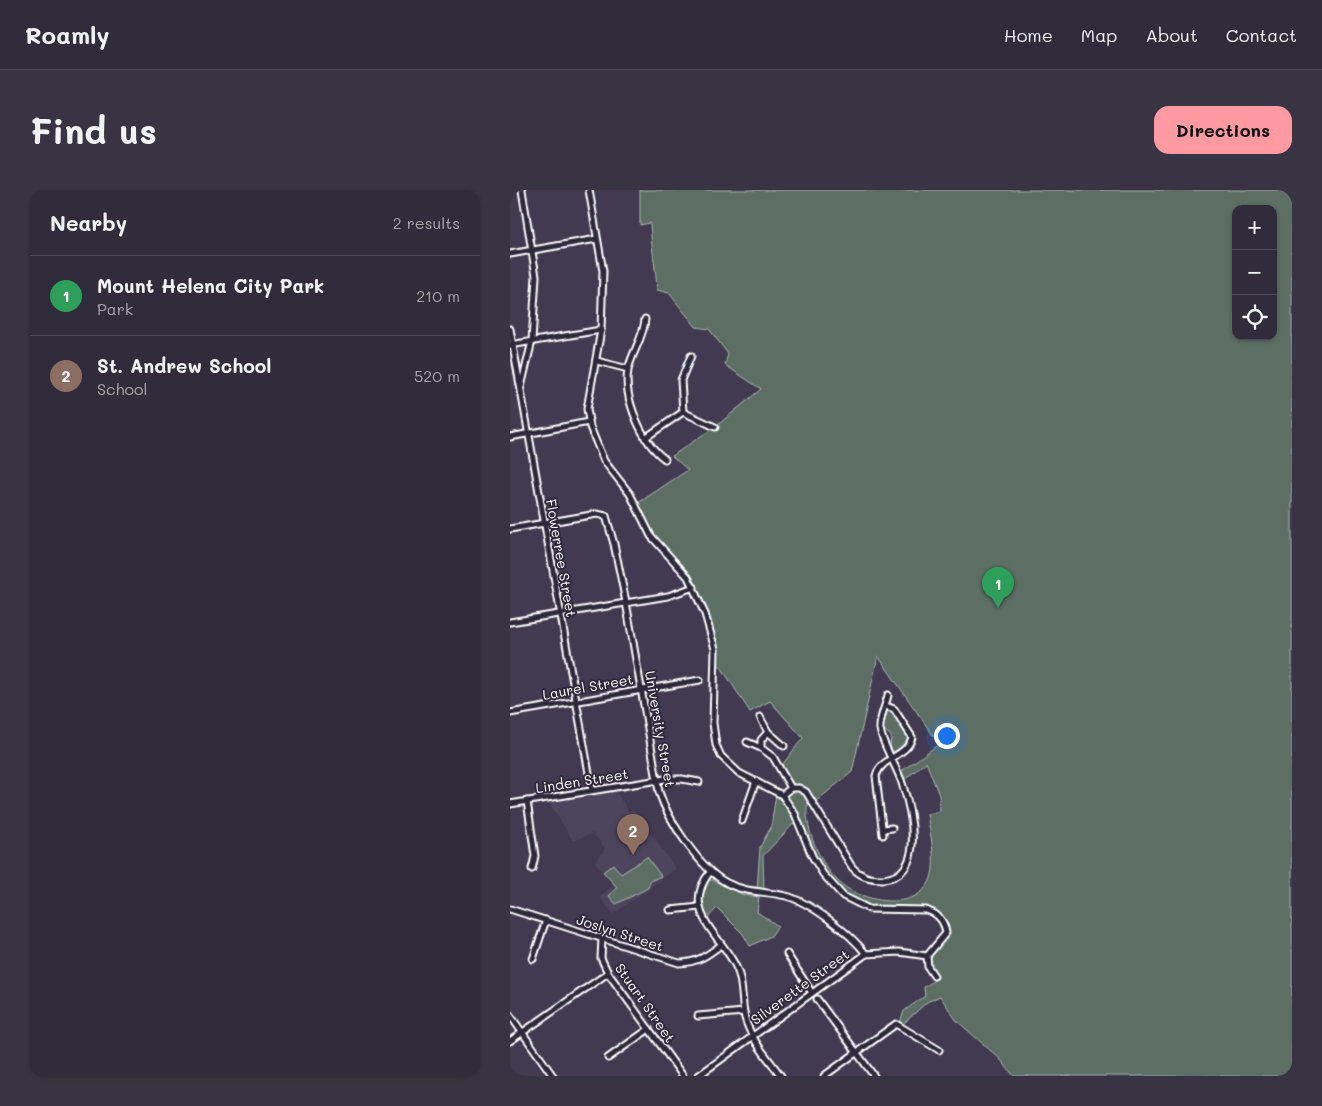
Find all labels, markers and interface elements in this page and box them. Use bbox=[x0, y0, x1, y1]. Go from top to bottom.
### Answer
text: Roamly bbox=[25, 19, 109, 50]
text: Home bbox=[1004, 23, 1053, 47]
text: Map bbox=[1081, 23, 1117, 47]
text: About bbox=[1145, 23, 1198, 47]
text: Contact bbox=[1226, 23, 1297, 47]
button: Directions bbox=[1154, 106, 1292, 154]
text: Find us bbox=[30, 107, 157, 153]
map controls bbox=[1232, 205, 1277, 340]
button: + bbox=[1232, 205, 1277, 250]
text: Nearby bbox=[50, 209, 127, 236]
text: 2 results bbox=[393, 212, 460, 233]
button: − bbox=[1232, 250, 1277, 295]
text: Mount Helena City Park bbox=[97, 273, 324, 298]
text: 1 bbox=[62, 285, 70, 306]
text: 210 m bbox=[416, 285, 460, 306]
button: locate bbox=[1232, 295, 1277, 340]
text: Park bbox=[97, 298, 133, 319]
text: St. Andrew School bbox=[97, 353, 271, 378]
text: 2 bbox=[62, 365, 70, 386]
text: 520 m bbox=[414, 365, 460, 386]
text: School bbox=[97, 378, 147, 399]
street label: Flowerree Street bbox=[542, 497, 581, 618]
pin: 1 bbox=[982, 567, 1014, 608]
street label: Laurel Street bbox=[541, 669, 635, 704]
street label: University Street bbox=[641, 669, 680, 789]
your location bbox=[934, 723, 960, 749]
street label: Linden Street bbox=[534, 764, 630, 797]
pin: 2 bbox=[617, 814, 649, 855]
street label: Joslyn Street bbox=[574, 910, 666, 956]
street label: Silverette Street bbox=[747, 944, 853, 1029]
street label: Stuart Street bbox=[611, 959, 680, 1046]

